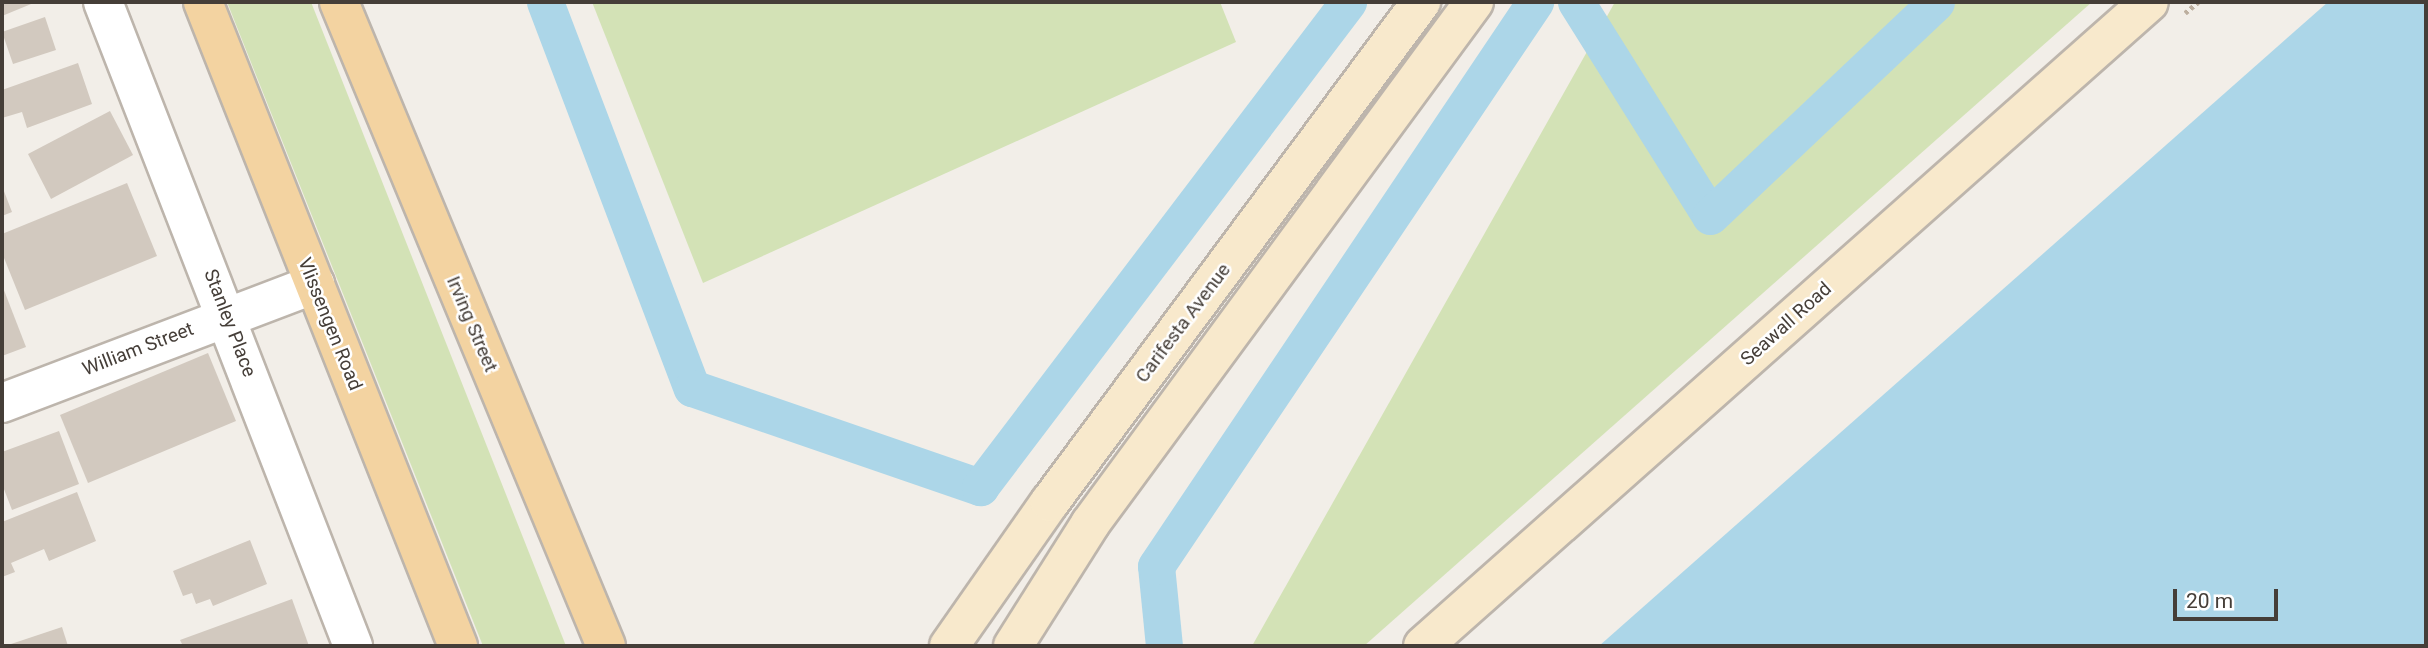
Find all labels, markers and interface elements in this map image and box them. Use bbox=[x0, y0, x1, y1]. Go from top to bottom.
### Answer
street label: Vlissengen Road bbox=[293, 254, 367, 394]
street label: Carifesta Avenue bbox=[1131, 259, 1235, 387]
street label: Stanley Place bbox=[199, 266, 261, 380]
street label: Irving Street bbox=[442, 273, 502, 375]
street label: Seawall Road bbox=[1736, 277, 1836, 371]
street label: William Street bbox=[79, 317, 197, 381]
scale bar bbox=[2176, 574, 2281, 618]
text: 20 m bbox=[2186, 589, 2233, 613]

